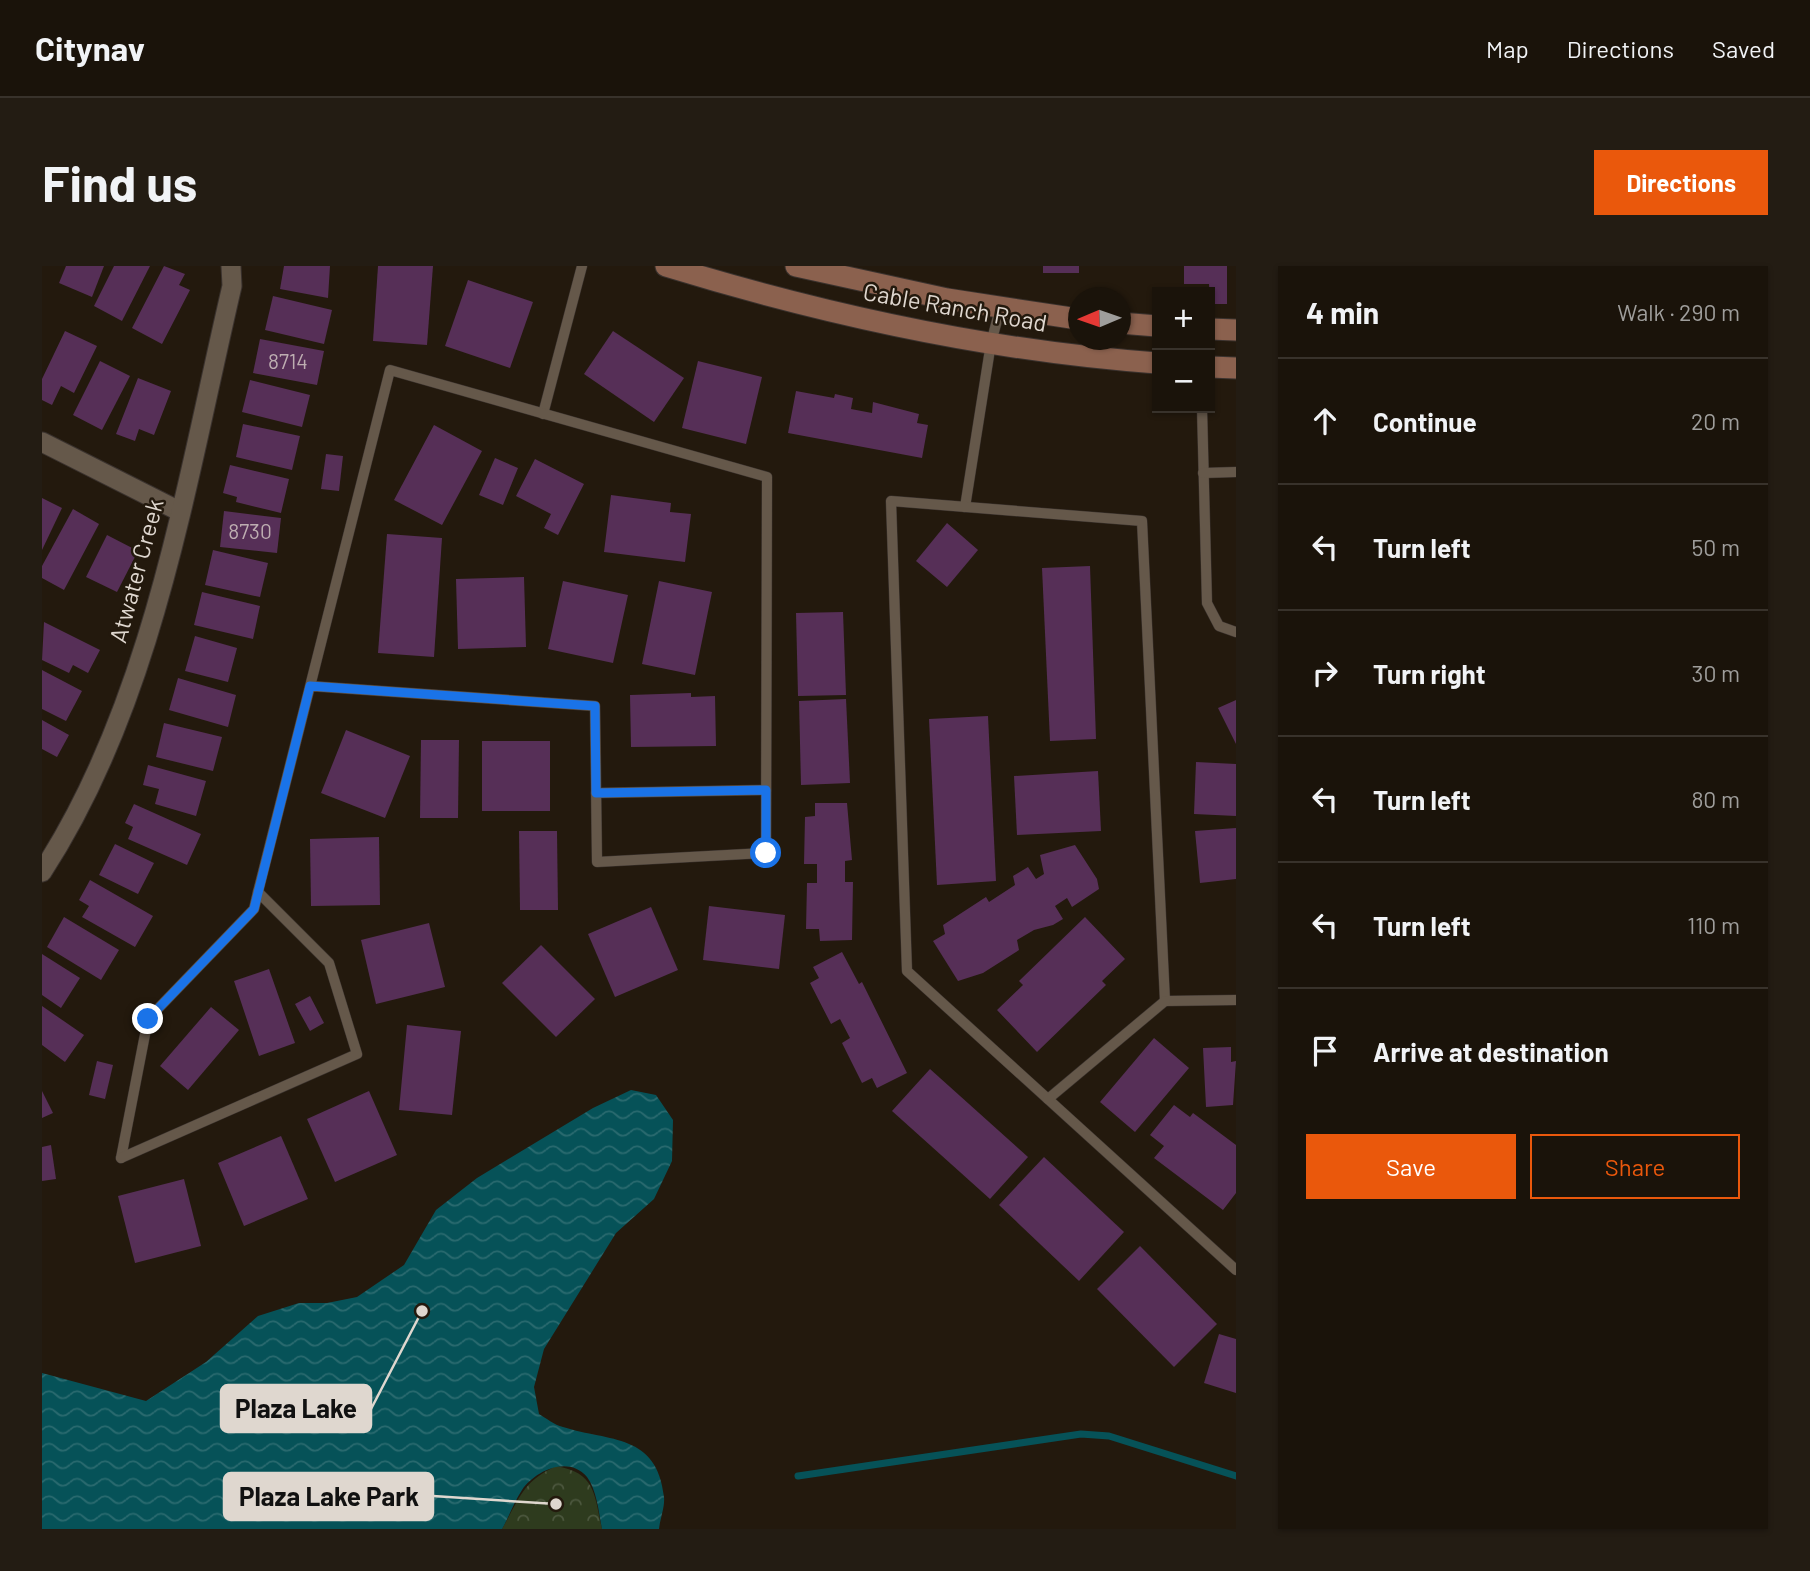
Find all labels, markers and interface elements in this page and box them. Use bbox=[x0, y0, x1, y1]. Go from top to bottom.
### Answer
text: Citynav bbox=[35, 28, 145, 68]
text: Map bbox=[1486, 34, 1529, 63]
text: Directions bbox=[1567, 34, 1674, 63]
text: Saved bbox=[1712, 34, 1775, 63]
button: Directions bbox=[1594, 150, 1768, 215]
text: Find us bbox=[42, 153, 197, 212]
street label: Cable Ranch Road bbox=[861, 276, 1049, 337]
north arrow bbox=[1068, 287, 1131, 350]
map controls bbox=[1152, 287, 1215, 413]
button: + bbox=[1152, 287, 1215, 350]
text: 4 min bbox=[1306, 294, 1379, 330]
text: Walk · 290 m bbox=[1617, 298, 1740, 326]
house number: 8714 bbox=[268, 348, 308, 373]
button: − bbox=[1152, 350, 1215, 413]
icon: ahead bbox=[1306, 402, 1344, 440]
text: Continue bbox=[1373, 406, 1477, 437]
text: 20 m bbox=[1691, 407, 1740, 435]
street label: Atwater Creek bbox=[102, 496, 169, 646]
house number: 8730 bbox=[228, 518, 272, 543]
icon: left bbox=[1306, 528, 1344, 566]
text: Turn left bbox=[1373, 532, 1471, 563]
text: 50 m bbox=[1692, 533, 1740, 561]
icon: right bbox=[1306, 654, 1344, 692]
text: Turn right bbox=[1373, 658, 1486, 689]
text: 30 m bbox=[1692, 659, 1740, 687]
icon: left bbox=[1306, 780, 1344, 818]
text: Turn left bbox=[1373, 784, 1471, 815]
text: 80 m bbox=[1691, 785, 1740, 813]
route start bbox=[750, 837, 781, 868]
icon: left bbox=[1306, 906, 1344, 944]
text: Turn left bbox=[1373, 910, 1471, 941]
text: 110 m bbox=[1687, 911, 1740, 939]
route end bbox=[132, 1003, 163, 1034]
icon: arrive bbox=[1306, 1032, 1344, 1070]
text: Arrive at destination bbox=[1373, 1036, 1609, 1067]
button: Save bbox=[1306, 1134, 1516, 1199]
button: Share bbox=[1530, 1134, 1740, 1199]
callout: Plaza Lake bbox=[221, 1385, 371, 1432]
text: Plaza Lake bbox=[235, 1392, 357, 1423]
callout: Plaza Lake Park bbox=[224, 1473, 433, 1520]
text: Plaza Lake Park bbox=[239, 1480, 419, 1511]

